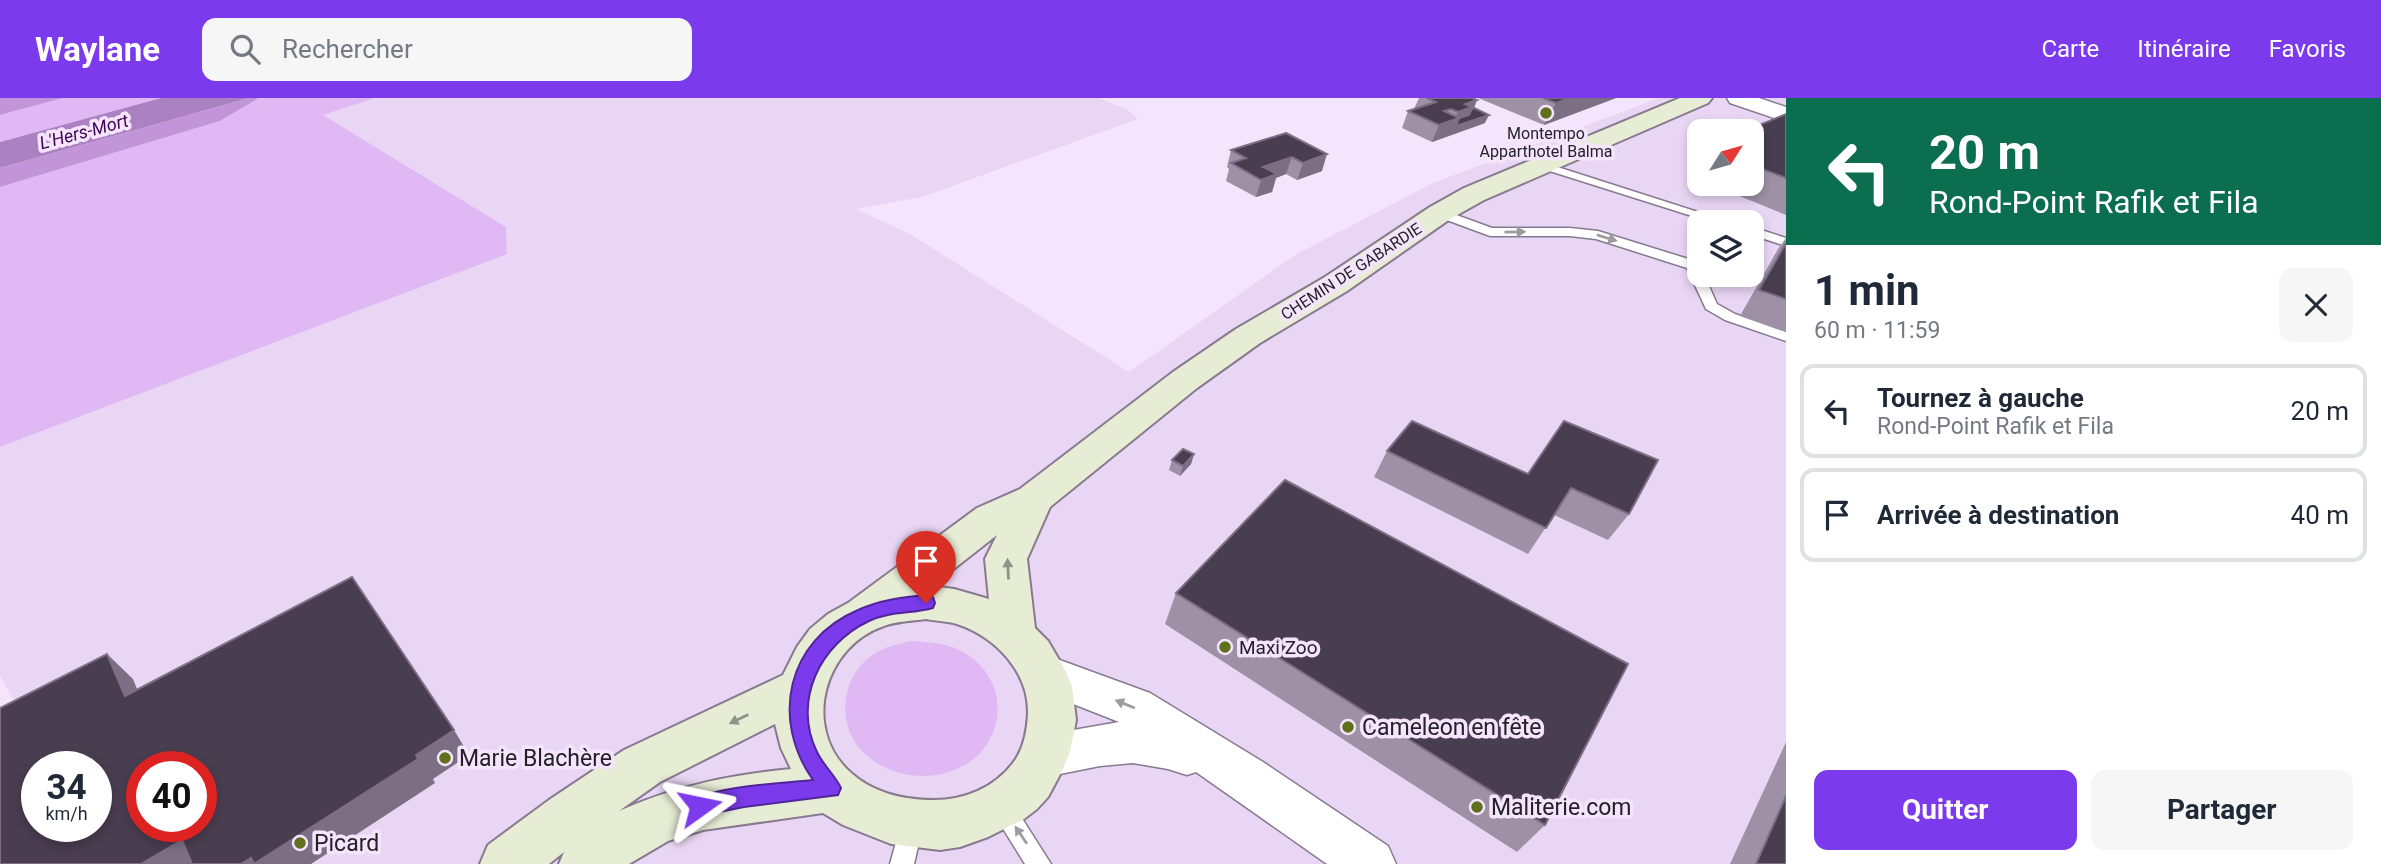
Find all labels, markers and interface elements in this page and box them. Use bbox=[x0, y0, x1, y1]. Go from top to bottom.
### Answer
search box bbox=[202, 18, 692, 81]
text: Waylane bbox=[35, 30, 160, 69]
icon: search bbox=[226, 30, 264, 68]
text: Rechercher bbox=[282, 34, 413, 64]
text: Carte bbox=[2041, 35, 2099, 63]
text: Itinéraire bbox=[2137, 35, 2231, 63]
text: Favoris bbox=[2269, 35, 2346, 63]
marker: Montempo Apparthotel Balma bbox=[1538, 105, 1554, 121]
water label: L'Hers-Mort bbox=[37, 110, 131, 153]
north arrow bbox=[1687, 119, 1764, 196]
map controls bbox=[1687, 119, 1764, 287]
place label: Montempo Apparthotel Balma bbox=[1480, 124, 1612, 161]
text: 20 m bbox=[1929, 124, 2040, 181]
icon: left bbox=[1814, 126, 1905, 217]
text: Rond-Point Rafik et Fila bbox=[1929, 183, 2259, 221]
button: layers bbox=[1687, 210, 1764, 287]
street label: CHEMIN DE GABARDIE bbox=[1277, 219, 1425, 324]
one-way arrow bbox=[1504, 226, 1526, 238]
one-way arrow bbox=[1597, 234, 1618, 244]
text: 1 min bbox=[1814, 266, 1920, 315]
button: close bbox=[2279, 268, 2353, 342]
text: 60 m · 11:59 bbox=[1814, 317, 1940, 344]
text: Tournez à gauche bbox=[1877, 383, 2084, 413]
icon: left bbox=[1818, 392, 1856, 430]
text: 20 m bbox=[2291, 396, 2349, 426]
text: Rond-Point Rafik et Fila bbox=[1877, 413, 2114, 440]
icon: arrive bbox=[1818, 496, 1856, 534]
text: Arrivée à destination bbox=[1877, 500, 2119, 530]
text: 40 m bbox=[2291, 500, 2349, 530]
pin bbox=[896, 531, 956, 603]
icon: arrive bbox=[907, 542, 945, 580]
one-way arrow bbox=[1002, 557, 1013, 579]
place label: Maxi Zoo bbox=[1239, 636, 1318, 659]
marker: Maxi Zoo bbox=[1217, 639, 1233, 655]
one-way arrow bbox=[1115, 699, 1136, 710]
one-way arrow bbox=[729, 714, 749, 725]
place label: Cameleon en fête bbox=[1362, 714, 1541, 741]
marker: Cameleon en fête bbox=[1340, 719, 1356, 735]
place label: Marie Blachère bbox=[459, 745, 612, 772]
marker: Marie Blachère bbox=[437, 750, 453, 766]
speed limit sign: 40 bbox=[126, 751, 217, 842]
text: 34 bbox=[46, 767, 87, 808]
position arrow bbox=[663, 769, 737, 843]
button: Quitter bbox=[1814, 770, 2077, 850]
button: Partager bbox=[2091, 770, 2353, 850]
place label: Maliterie.com bbox=[1491, 794, 1631, 821]
marker: Maliterie.com bbox=[1469, 799, 1485, 815]
text: km/h bbox=[45, 803, 88, 824]
one-way arrow bbox=[1014, 826, 1028, 844]
place label: Picard bbox=[314, 830, 379, 857]
marker: Picard bbox=[292, 835, 308, 851]

